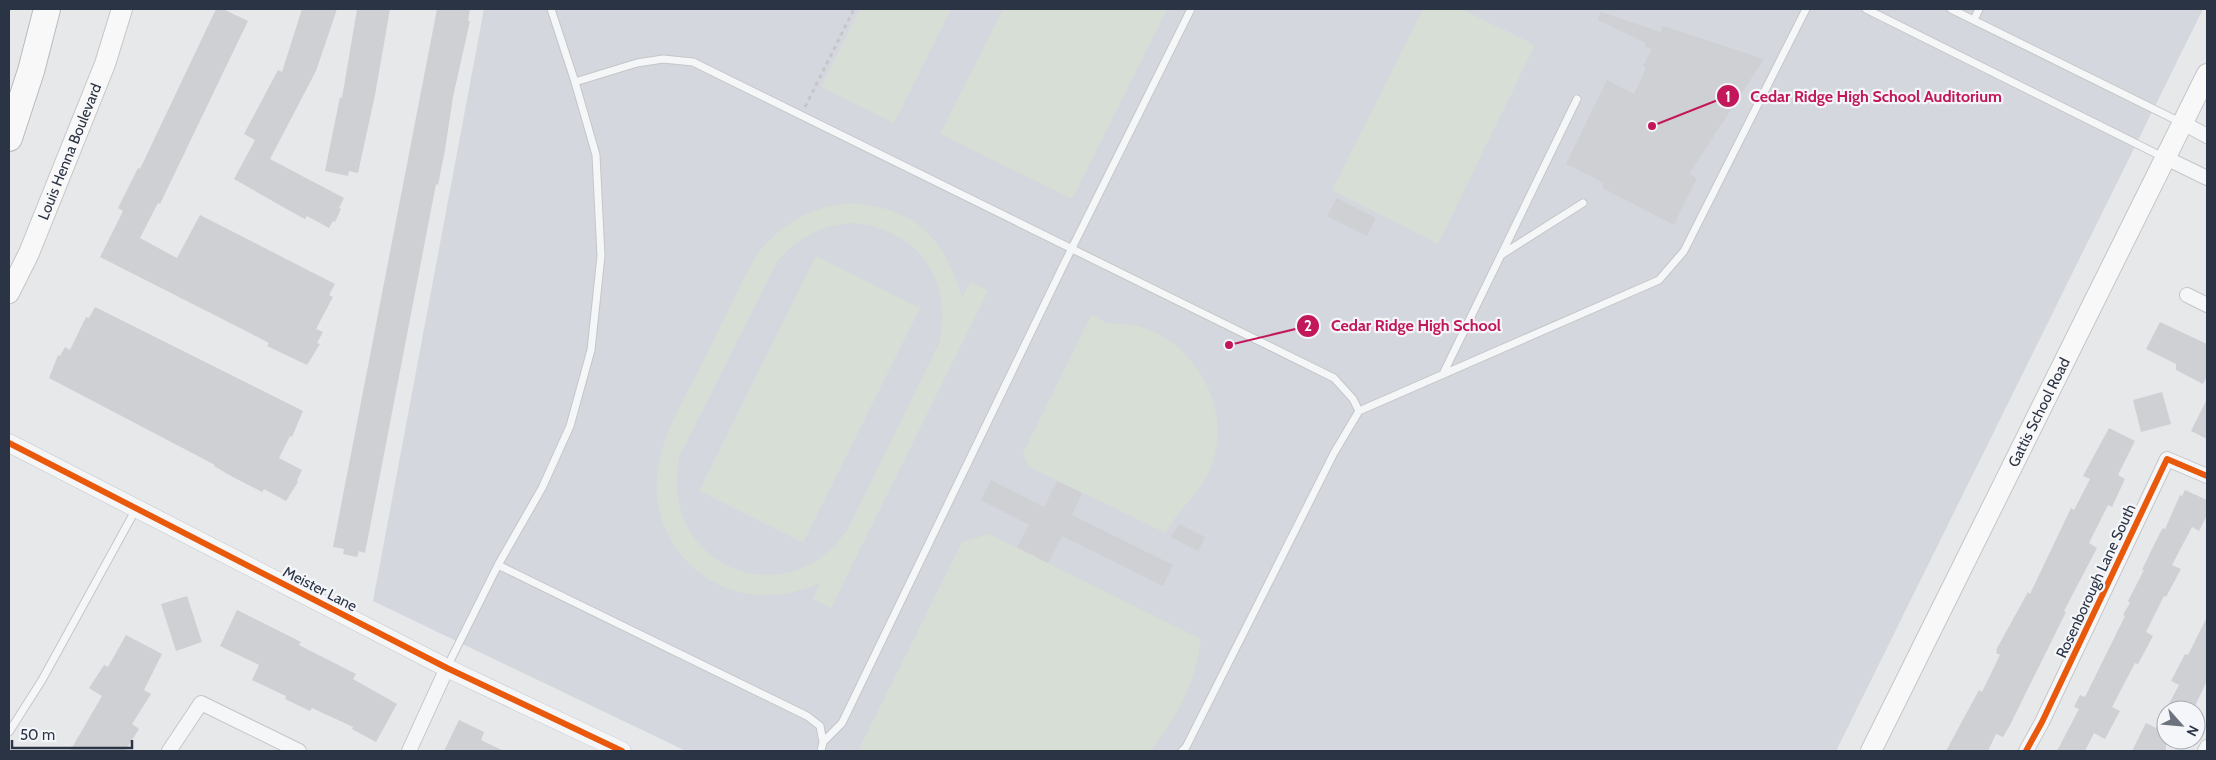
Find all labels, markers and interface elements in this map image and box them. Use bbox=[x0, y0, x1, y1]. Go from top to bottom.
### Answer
street label: Louis Henna Boulevard bbox=[34, 81, 105, 222]
callout: Cedar Ridge High School Auditorium bbox=[1716, 81, 2012, 112]
text: Cedar Ridge High School Auditorium bbox=[1750, 87, 2002, 106]
text: 1 bbox=[1725, 88, 1731, 106]
callout: Cedar Ridge High School bbox=[1296, 310, 1511, 341]
text: Cedar Ridge High School bbox=[1331, 316, 1501, 335]
text: 2 bbox=[1304, 317, 1312, 335]
street label: Gattis School Road bbox=[2004, 355, 2074, 470]
street label: Rosenborough Lane South bbox=[2052, 501, 2140, 661]
street label: Meister Lane bbox=[280, 563, 360, 615]
north arrow bbox=[2156, 700, 2206, 750]
scale bar bbox=[12, 718, 132, 750]
text: N bbox=[2182, 722, 2203, 739]
text: 50 m bbox=[20, 726, 55, 744]

